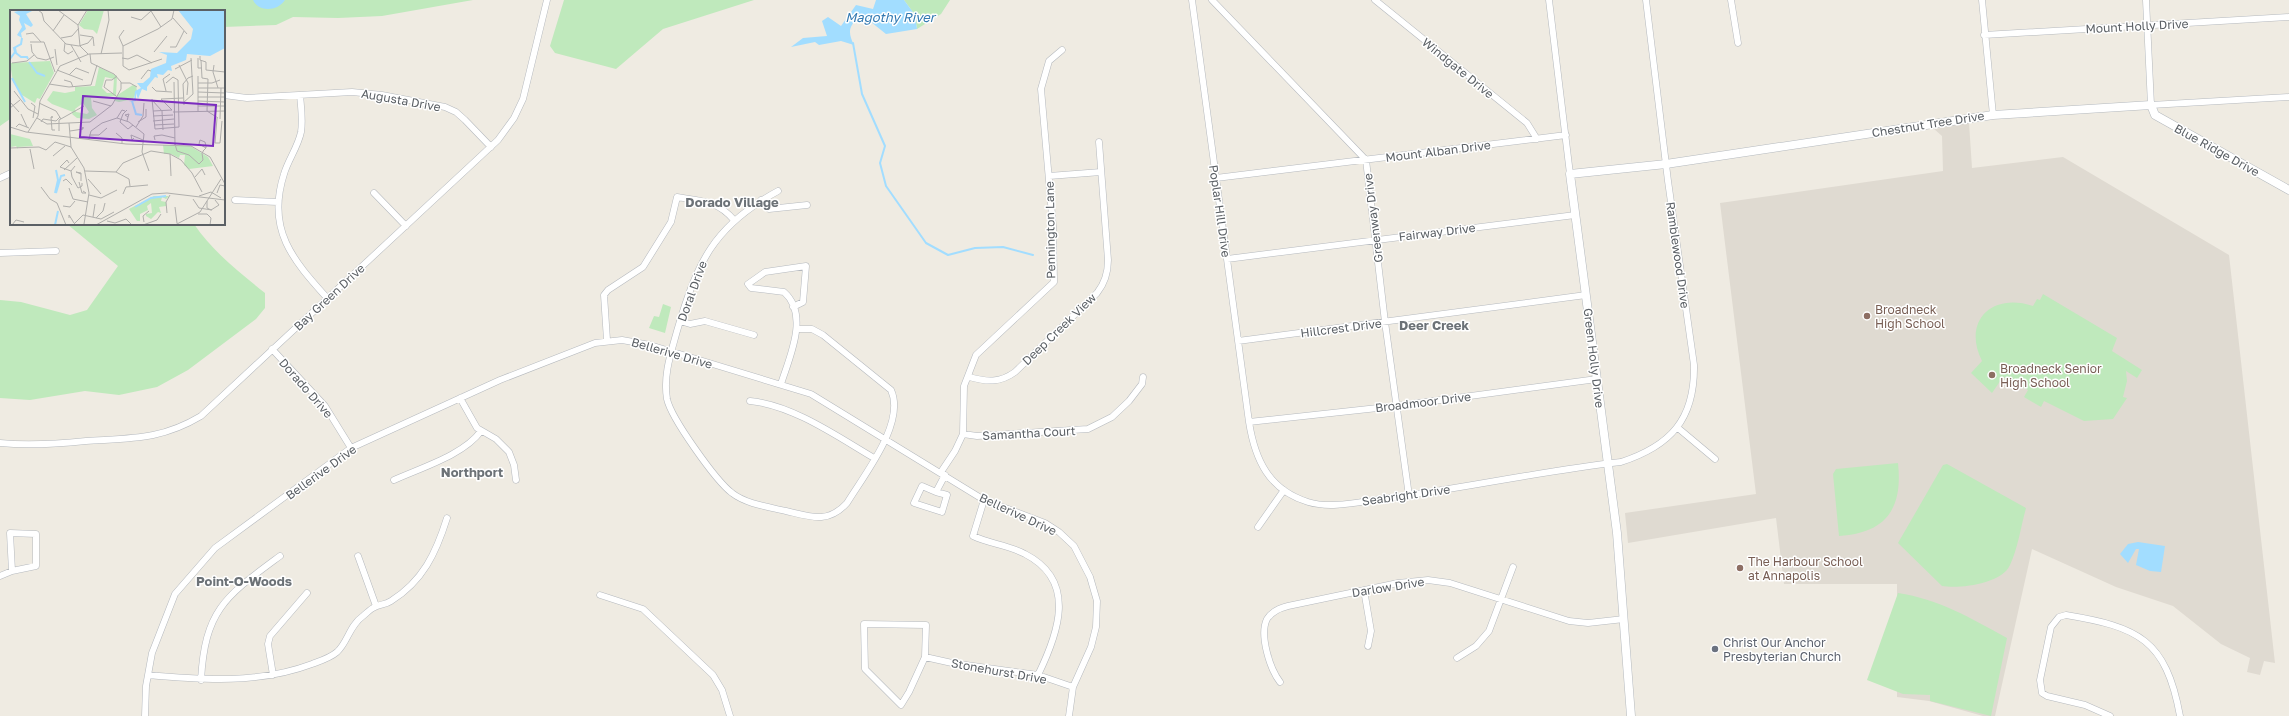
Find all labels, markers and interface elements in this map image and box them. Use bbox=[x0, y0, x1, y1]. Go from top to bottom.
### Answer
water label: Magothy River bbox=[845, 9, 937, 25]
inset map bbox=[10, 10, 225, 225]
street label: Mount Holly Drive bbox=[2085, 16, 2189, 36]
street label: Windgate Drive bbox=[1419, 34, 1497, 102]
street label: Augusta Drive bbox=[360, 86, 442, 114]
street label: Chestnut Tree Drive bbox=[1871, 108, 1985, 140]
street label: Blue Ridge Drive bbox=[2172, 120, 2262, 180]
street label: Mount Alban Drive bbox=[1385, 137, 1491, 165]
street label: Poplar Hill Drive bbox=[1206, 164, 1234, 258]
street label: Greenway Drive bbox=[1360, 173, 1386, 263]
street label: Pennington Lane bbox=[1042, 181, 1058, 279]
district label: Dorado Village bbox=[685, 194, 779, 210]
street label: Ramblewood Drive bbox=[1663, 201, 1693, 309]
street label: Fairway Drive bbox=[1398, 220, 1476, 244]
street label: Doral Drive bbox=[674, 259, 710, 323]
street label: Bay Green Drive bbox=[290, 260, 368, 334]
street label: Deep Creek View bbox=[1019, 290, 1099, 368]
place label: Broadneck High School bbox=[1875, 302, 1945, 331]
street label: Green Holly Drive bbox=[1580, 307, 1608, 409]
marker: Broadneck High School bbox=[1862, 311, 1872, 321]
street label: Hillcrest Drive bbox=[1299, 316, 1383, 340]
district label: Deer Creek bbox=[1399, 317, 1469, 333]
street label: Bellerive Drive bbox=[630, 334, 714, 372]
street label: Dorado Drive bbox=[276, 355, 336, 421]
place label: Broadneck Senior High School bbox=[2000, 361, 2102, 390]
marker: Broadneck Senior High School bbox=[1987, 370, 1997, 380]
street label: Broadmoor Drive bbox=[1374, 389, 1472, 415]
street label: Samantha Court bbox=[982, 423, 1076, 443]
street label: Bellerive Drive bbox=[283, 441, 359, 503]
district label: Northport bbox=[441, 464, 503, 480]
street label: Seabright Drive bbox=[1361, 481, 1451, 509]
street label: Bellerive Drive bbox=[977, 490, 1059, 538]
place label: The Harbour School at Annapolis bbox=[1748, 554, 1863, 583]
marker: The Harbour School at Annapolis bbox=[1735, 563, 1745, 573]
district label: Point-O-Woods bbox=[196, 573, 292, 589]
street label: Darlow Drive bbox=[1351, 574, 1425, 600]
place label: Christ Our Anchor Presbyterian Church bbox=[1723, 635, 1841, 664]
marker: Christ Our Anchor Presbyterian Church bbox=[1710, 644, 1720, 654]
street label: Stonehurst Drive bbox=[950, 655, 1048, 687]

